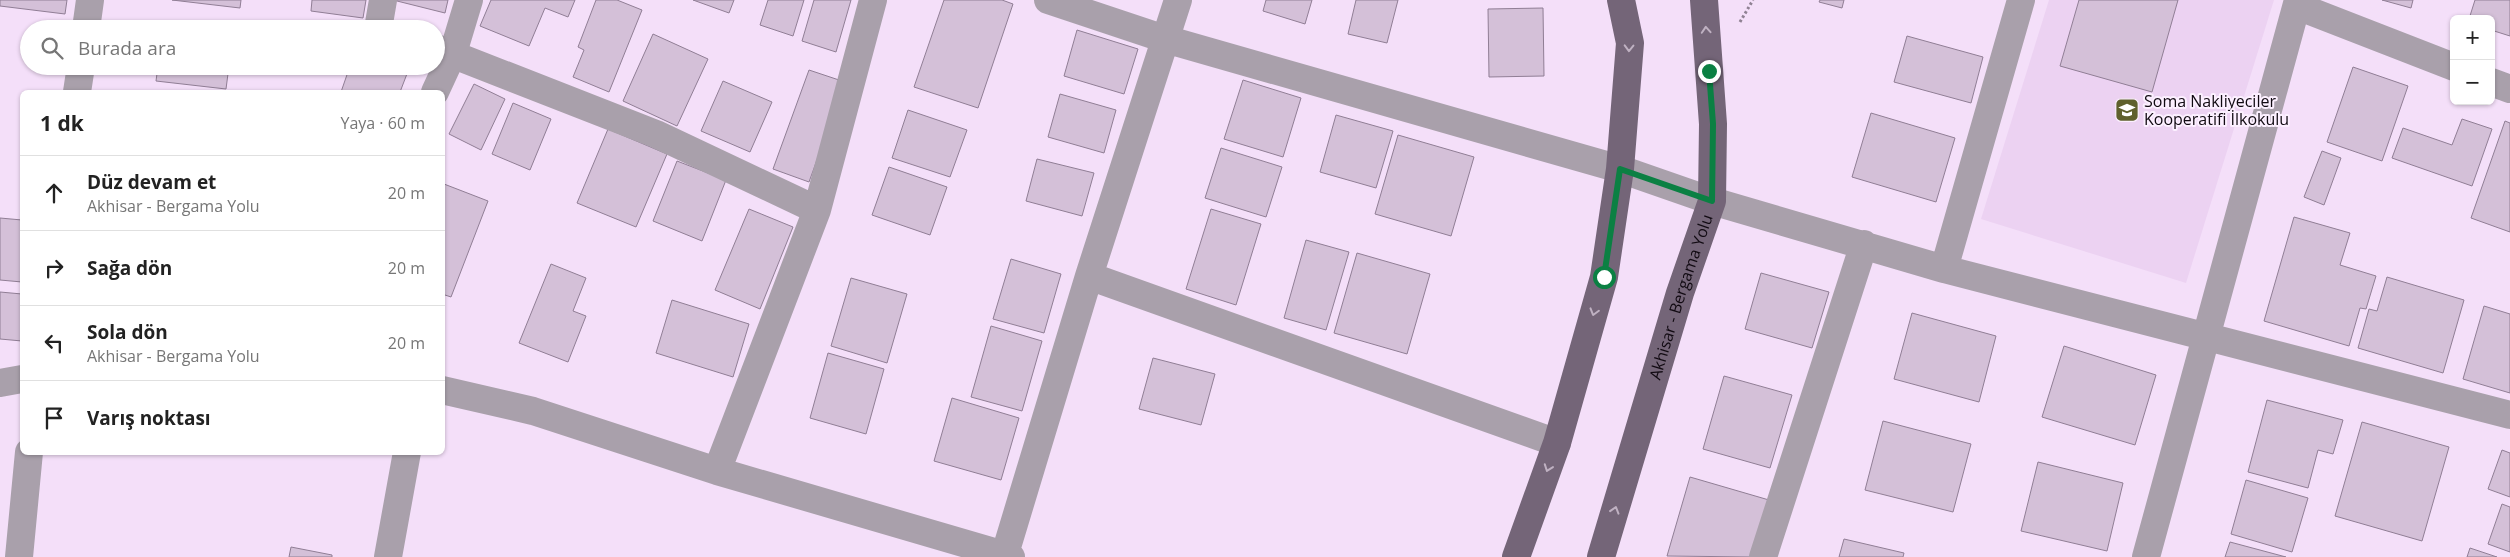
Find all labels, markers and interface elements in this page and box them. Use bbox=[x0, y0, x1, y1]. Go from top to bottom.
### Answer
map controls bbox=[2450, 15, 2495, 105]
button: + bbox=[2450, 15, 2495, 60]
search box bbox=[20, 20, 445, 75]
one-way arrow bbox=[1701, 26, 1712, 34]
icon: search bbox=[38, 34, 66, 62]
text: Burada ara bbox=[78, 35, 176, 61]
one-way arrow bbox=[1624, 44, 1634, 52]
route end bbox=[1698, 60, 1721, 83]
button: − bbox=[2450, 60, 2495, 105]
place label: Soma Nakliyeciler Kooperatifi İlkokulu bbox=[2144, 90, 2289, 130]
school or university icon: Soma Nakliyeciler Kooperatifi İlkokulu bbox=[2114, 97, 2140, 123]
text: 1 dk bbox=[40, 109, 84, 137]
text: Yaya · 60 m bbox=[340, 112, 425, 134]
text: Düz devam et bbox=[87, 169, 216, 195]
icon: ahead bbox=[40, 179, 68, 207]
text: 20 m bbox=[388, 182, 425, 204]
text: Akhisar - Bergama Yolu bbox=[87, 195, 260, 217]
street label: Akhisar - Bergama Yolu bbox=[1644, 211, 1718, 382]
icon: right bbox=[40, 254, 68, 282]
text: Sağa dön bbox=[87, 255, 172, 281]
text: 20 m bbox=[388, 257, 425, 279]
route start bbox=[1593, 266, 1616, 289]
one-way arrow bbox=[1589, 308, 1599, 316]
text: Sola dön bbox=[87, 319, 168, 345]
icon: left bbox=[40, 329, 68, 357]
text: 20 m bbox=[388, 332, 425, 354]
text: Akhisar - Bergama Yolu bbox=[87, 345, 260, 367]
icon: arrive bbox=[40, 404, 68, 432]
text: Varış noktası bbox=[87, 405, 211, 431]
one-way arrow bbox=[1544, 463, 1554, 472]
one-way arrow bbox=[1610, 507, 1620, 515]

